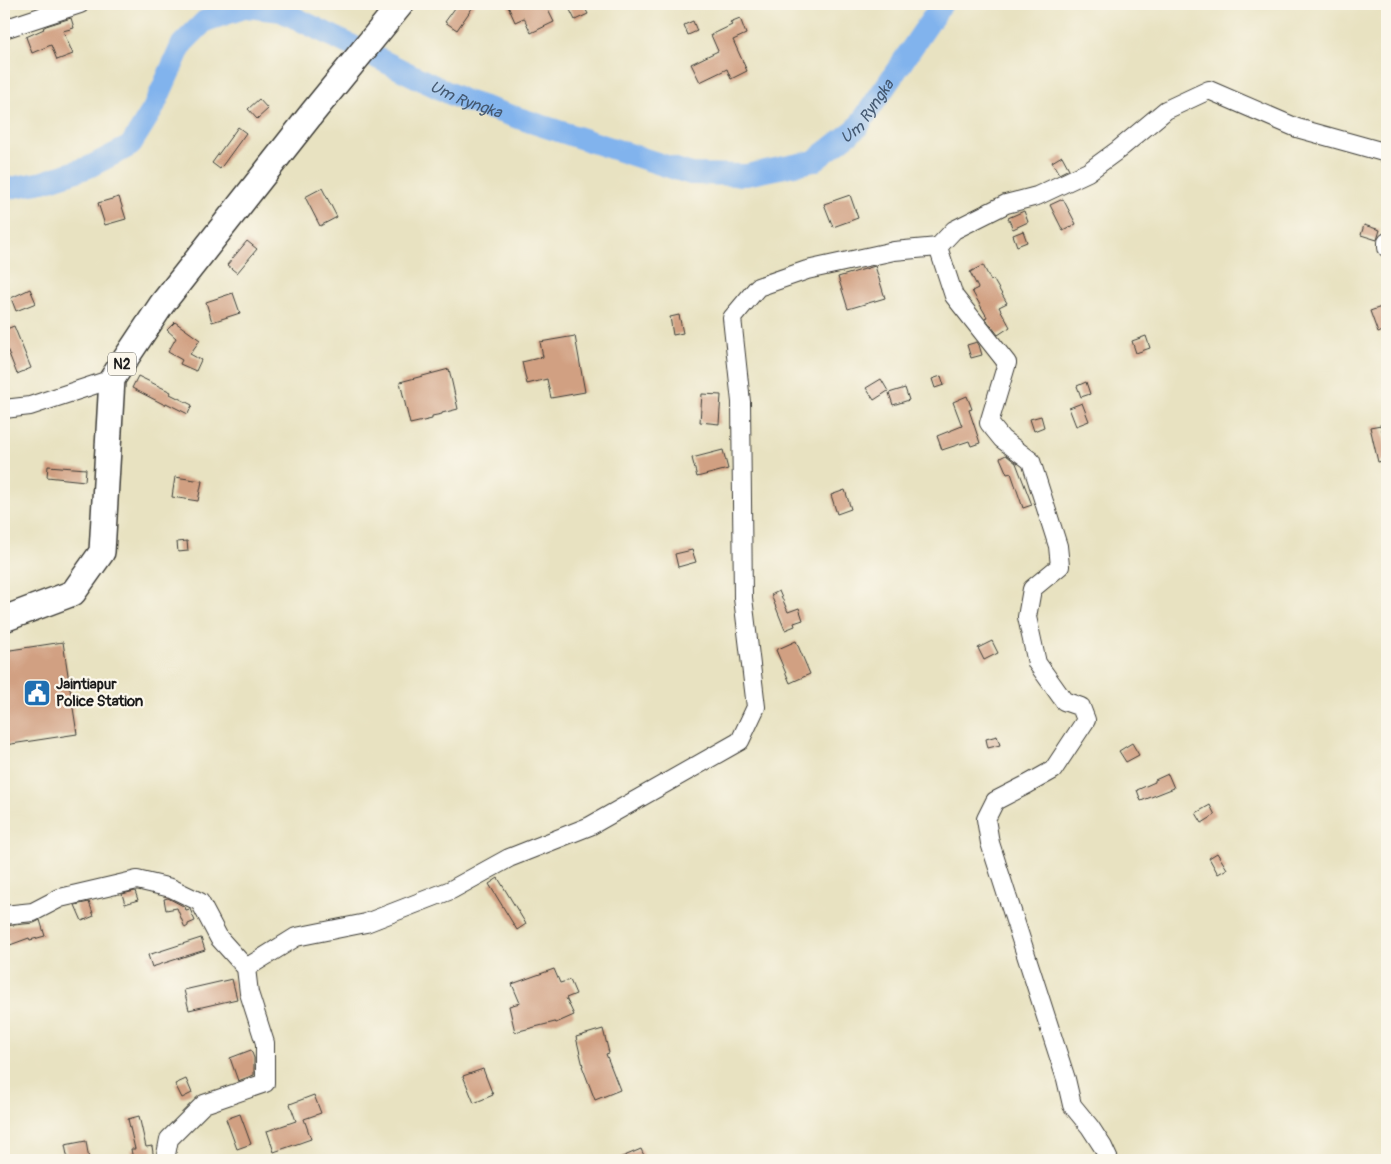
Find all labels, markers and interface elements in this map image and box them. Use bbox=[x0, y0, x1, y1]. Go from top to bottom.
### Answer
water label: Um Ryngka bbox=[837, 75, 899, 148]
water label: Um Ryngka bbox=[426, 76, 506, 123]
road number: N2 bbox=[108, 352, 136, 376]
place label: Jaintiapur Police Station bbox=[56, 675, 144, 711]
public building icon: Jaintiapur Police Station bbox=[22, 678, 52, 708]

